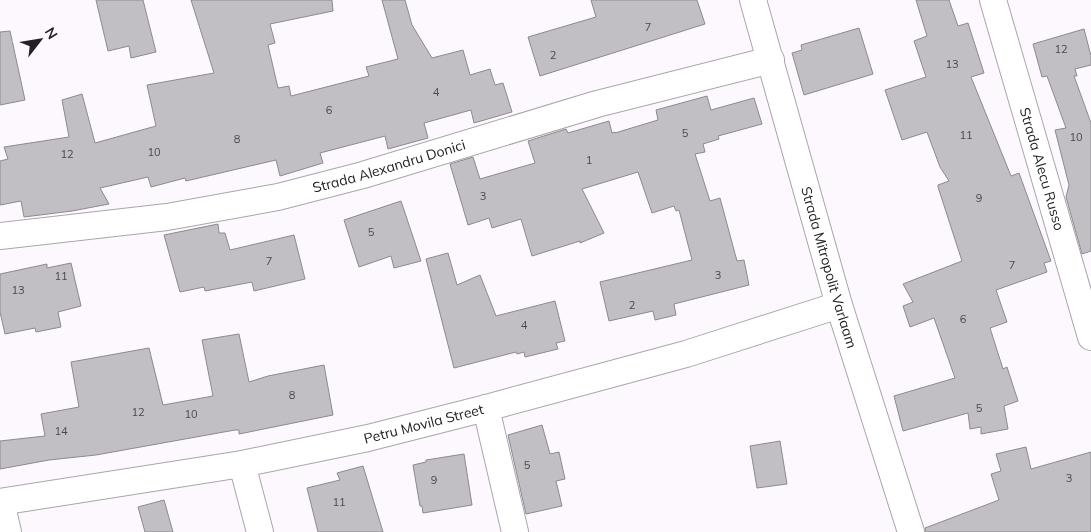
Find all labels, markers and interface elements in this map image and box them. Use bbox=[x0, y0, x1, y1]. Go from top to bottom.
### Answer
north arrow bbox=[15, 15, 65, 65]
house number: 7 bbox=[645, 20, 651, 34]
text: N bbox=[41, 24, 62, 42]
house number: 12 bbox=[1054, 42, 1068, 56]
house number: 2 bbox=[550, 48, 557, 62]
house number: 13 bbox=[945, 57, 959, 71]
house number: 4 bbox=[433, 85, 440, 99]
house number: 6 bbox=[326, 103, 333, 117]
street label: Strada Alecu Russo bbox=[1016, 105, 1069, 233]
house number: 5 bbox=[682, 126, 689, 140]
house number: 11 bbox=[959, 128, 973, 142]
house number: 10 bbox=[1069, 130, 1083, 144]
house number: 8 bbox=[234, 132, 241, 146]
street label: Strada Alexandru Donici bbox=[311, 135, 468, 197]
house number: 10 bbox=[147, 145, 161, 159]
house number: 12 bbox=[60, 147, 74, 161]
house number: 1 bbox=[586, 153, 592, 167]
street label: Strada Mitropolit Varlaam bbox=[797, 185, 861, 350]
house number: 3 bbox=[480, 189, 486, 203]
house number: 9 bbox=[976, 191, 982, 205]
house number: 5 bbox=[368, 225, 375, 239]
house number: 7 bbox=[266, 254, 272, 268]
house number: 7 bbox=[1009, 258, 1015, 272]
house number: 3 bbox=[715, 268, 721, 282]
house number: 11 bbox=[54, 269, 68, 283]
house number: 13 bbox=[11, 283, 25, 297]
house number: 2 bbox=[629, 298, 636, 312]
house number: 6 bbox=[960, 312, 967, 326]
house number: 4 bbox=[521, 318, 528, 332]
house number: 8 bbox=[289, 388, 296, 402]
street label: Petru Movila Street bbox=[362, 400, 486, 448]
house number: 5 bbox=[976, 401, 983, 415]
house number: 12 bbox=[131, 405, 145, 419]
house number: 10 bbox=[184, 407, 198, 421]
house number: 14 bbox=[54, 424, 68, 438]
house number: 5 bbox=[524, 458, 531, 472]
house number: 3 bbox=[1066, 471, 1072, 485]
house number: 9 bbox=[431, 473, 437, 487]
house number: 11 bbox=[332, 495, 346, 509]

